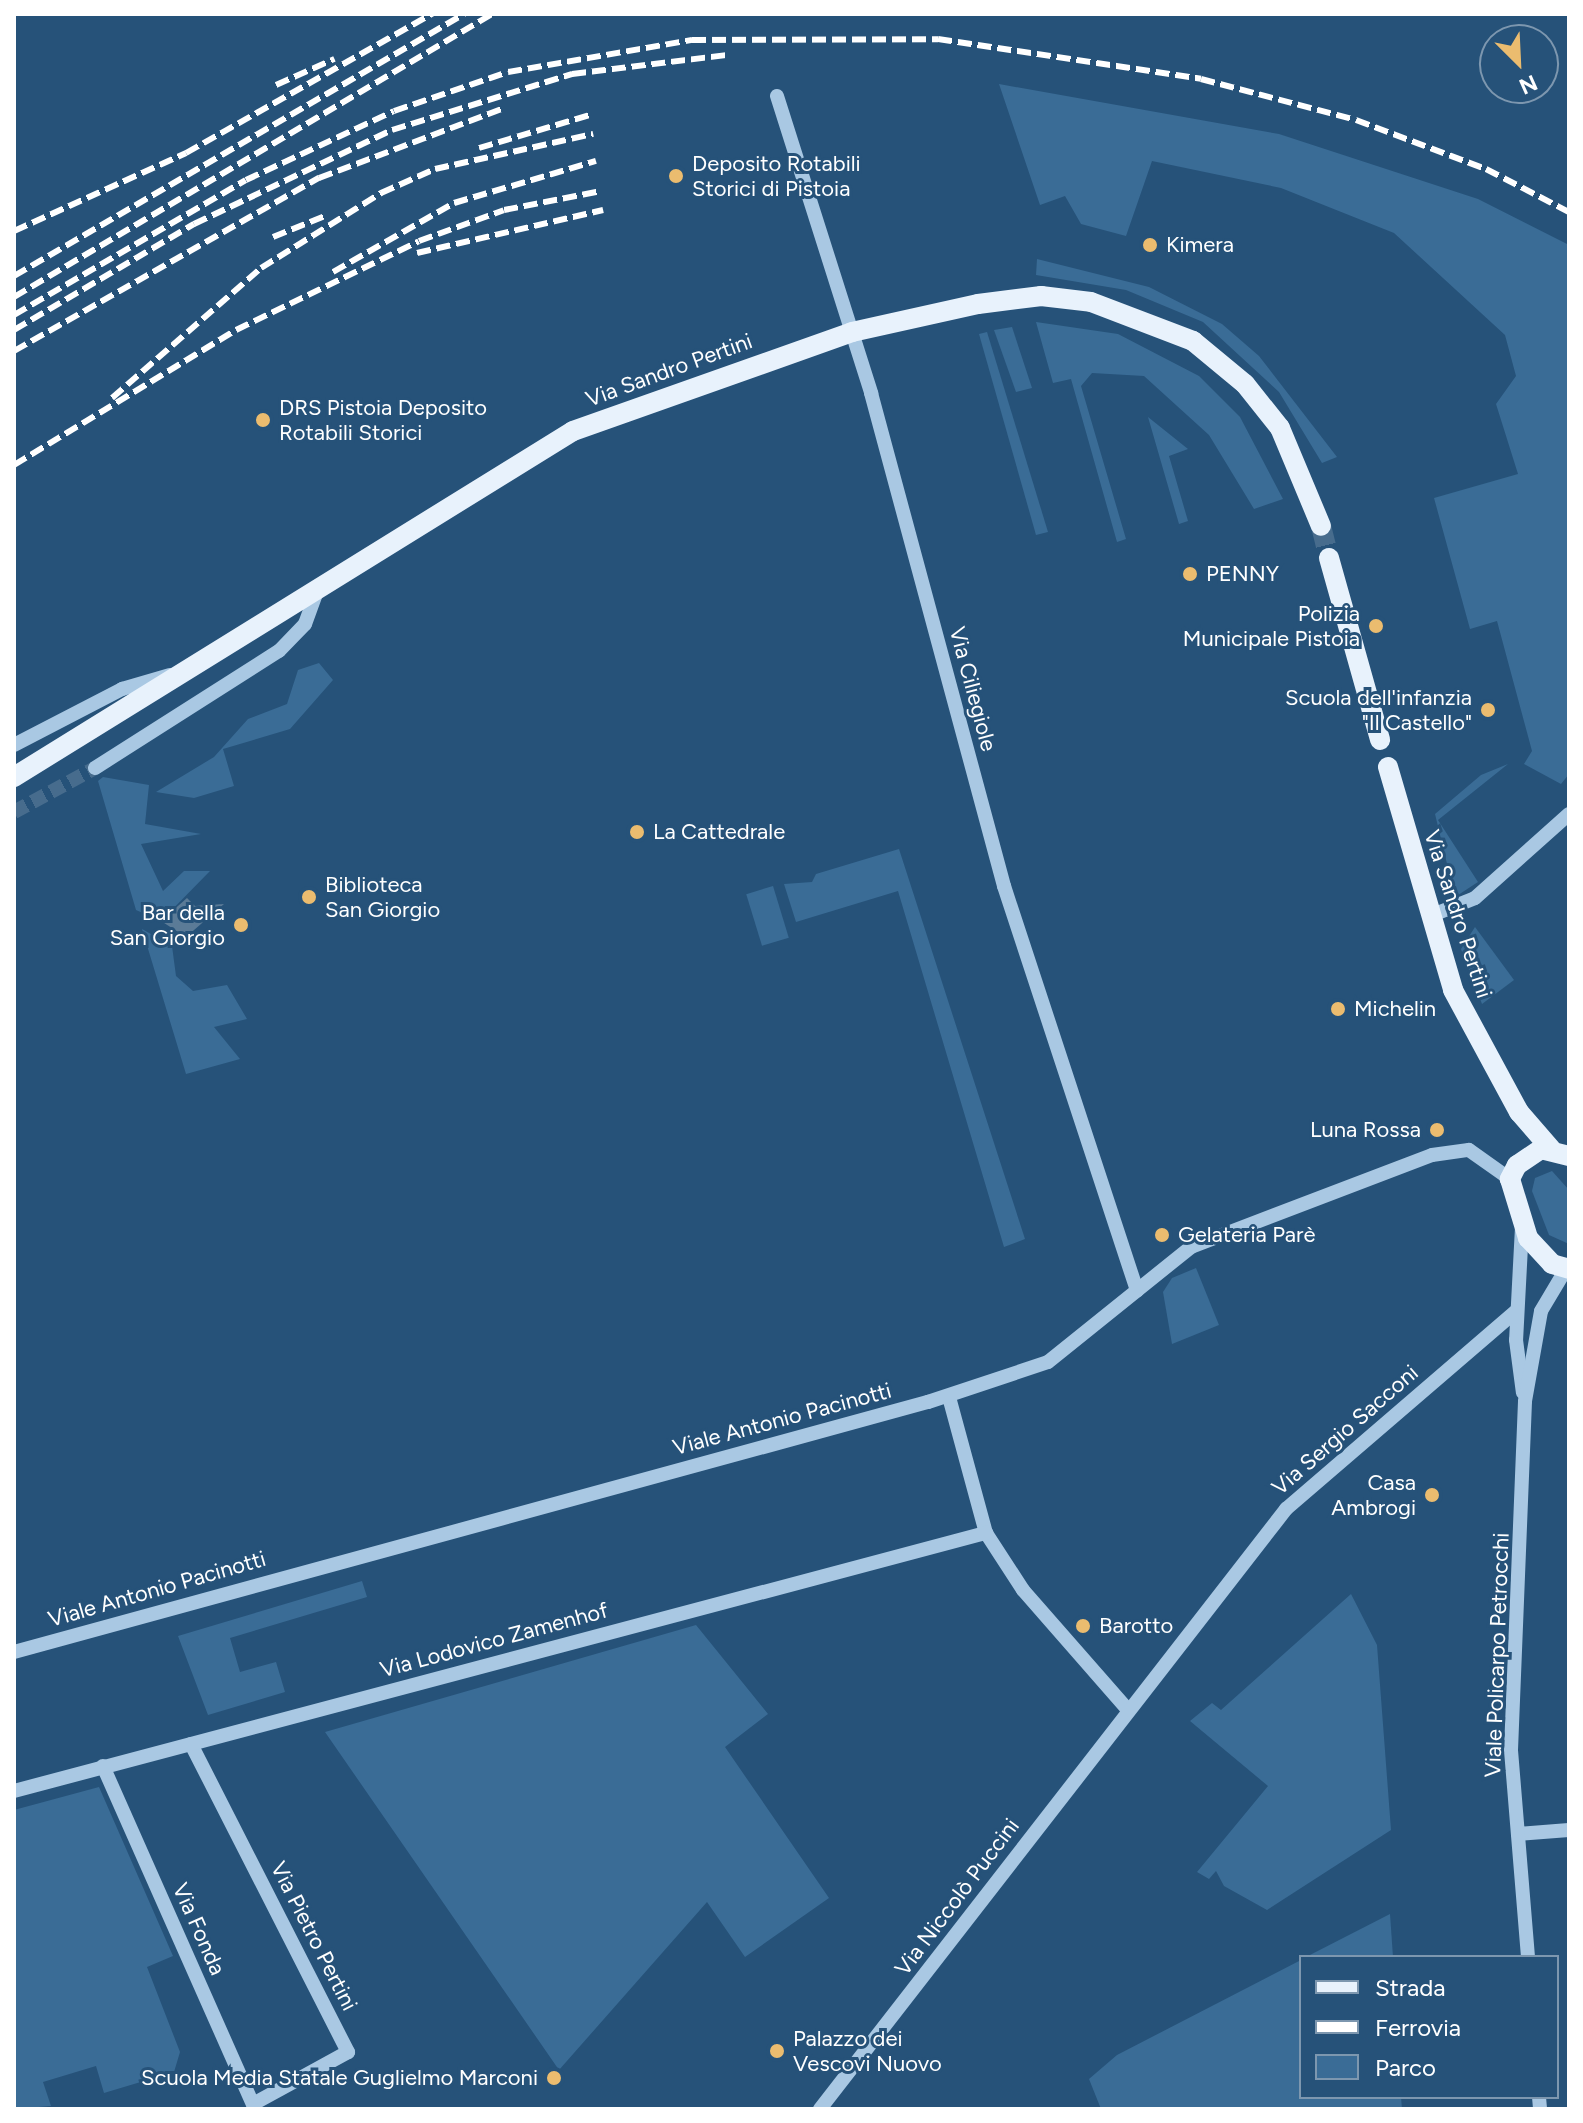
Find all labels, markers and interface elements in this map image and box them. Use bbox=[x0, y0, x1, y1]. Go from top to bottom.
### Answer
north arrow bbox=[1479, 24, 1559, 104]
text: N bbox=[1515, 69, 1541, 100]
place label: Deposito Rotabili Storici di Pistoia bbox=[692, 150, 861, 202]
marker: Deposito Rotabili Storici di Pistoia bbox=[667, 167, 685, 185]
place label: Kimera bbox=[1166, 232, 1234, 258]
marker: Kimera bbox=[1141, 236, 1159, 254]
street label: Via Sandro Pertini bbox=[582, 328, 756, 412]
place label: DRS Pistoia Deposito Rotabili Storici bbox=[279, 394, 487, 446]
marker: DRS Pistoia Deposito Rotabili Storici bbox=[254, 411, 272, 429]
place label: PENNY bbox=[1206, 561, 1279, 587]
marker: PENNY bbox=[1181, 565, 1199, 583]
place label: Polizia Municipale Pistoia bbox=[1183, 600, 1360, 652]
marker: Polizia Municipale Pistoia bbox=[1367, 617, 1385, 635]
street label: Via Ciliegiole bbox=[944, 624, 1002, 754]
place label: Scuola dell'infanzia "Il Castello" bbox=[1285, 684, 1472, 736]
marker: Scuola dell'infanzia "Il Castello" bbox=[1479, 701, 1497, 719]
place label: La Cattedrale bbox=[653, 819, 785, 845]
marker: La Cattedrale bbox=[628, 823, 646, 841]
street label: Via Sandro Pertini bbox=[1418, 827, 1498, 1001]
place label: Biblioteca San Giorgio bbox=[325, 871, 440, 922]
marker: Biblioteca San Giorgio bbox=[300, 888, 318, 906]
place label: Bar della San Giorgio bbox=[110, 899, 225, 950]
marker: Bar della San Giorgio bbox=[232, 916, 250, 934]
place label: Michelin bbox=[1354, 996, 1436, 1022]
marker: Michelin bbox=[1329, 1000, 1347, 1018]
place label: Luna Rossa bbox=[1310, 1117, 1421, 1143]
marker: Luna Rossa bbox=[1428, 1121, 1446, 1139]
place label: Gelateria Parè bbox=[1178, 1222, 1315, 1248]
marker: Gelateria Parè bbox=[1153, 1226, 1171, 1244]
street label: Via Sergio Sacconi bbox=[1267, 1359, 1423, 1501]
street label: Viale Antonio Pacinotti bbox=[670, 1377, 894, 1461]
place label: Casa Ambrogi bbox=[1331, 1469, 1416, 1520]
marker: Casa Ambrogi bbox=[1423, 1486, 1441, 1504]
street label: Viale Policarpo Petrocchi bbox=[1480, 1532, 1514, 1778]
street label: Viale Antonio Pacinotti bbox=[45, 1545, 269, 1633]
street label: Via Lodovico Zamenhof bbox=[377, 1597, 611, 1683]
place label: Barotto bbox=[1099, 1613, 1173, 1639]
marker: Barotto bbox=[1074, 1617, 1092, 1635]
street label: Via Niccolò Puccini bbox=[889, 1813, 1025, 1981]
street label: Via Pietro Pertini bbox=[265, 1857, 363, 2015]
street label: Via Fonda bbox=[167, 1879, 231, 1979]
legend bbox=[1299, 1955, 1559, 2099]
text: Strada bbox=[1375, 1973, 1445, 2002]
text: Ferrovia bbox=[1375, 2013, 1461, 2042]
place label: Palazzo dei Vescovi Nuovo bbox=[793, 2025, 942, 2076]
marker: Palazzo dei Vescovi Nuovo bbox=[768, 2042, 786, 2060]
text: Parco bbox=[1375, 2053, 1436, 2082]
place label: Scuola Media Statale Guglielmo Marconi bbox=[141, 2065, 538, 2091]
marker: Scuola Media Statale Guglielmo Marconi bbox=[545, 2069, 563, 2087]

